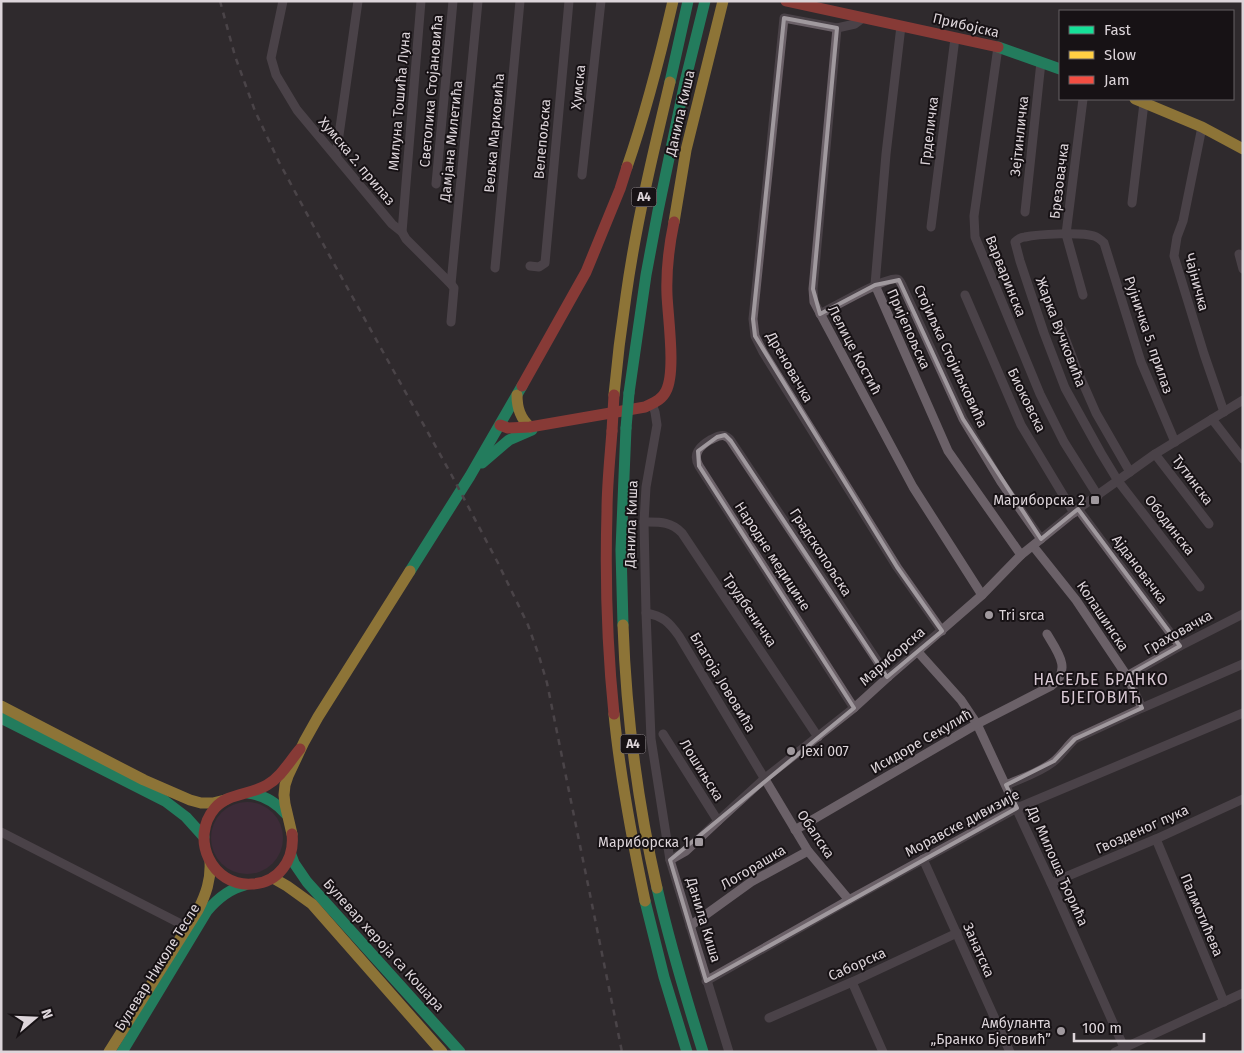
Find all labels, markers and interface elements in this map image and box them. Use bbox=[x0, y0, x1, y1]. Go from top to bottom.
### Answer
street label: Прибојска bbox=[931, 10, 1001, 41]
legend bbox=[1059, 10, 1234, 100]
street label: Светолика Стојановића bbox=[416, 14, 447, 168]
text: Fast bbox=[1104, 21, 1131, 39]
street label: Милуна Тошића Луна bbox=[385, 31, 414, 171]
text: Slow bbox=[1104, 46, 1136, 64]
street label: Хумска bbox=[568, 64, 589, 110]
street label: Данила Киша bbox=[662, 68, 699, 159]
text: Jam bbox=[1104, 71, 1130, 89]
street label: Вељка Марковића bbox=[481, 73, 508, 193]
street label: Дамјана Милетића bbox=[437, 80, 466, 204]
street label: Зејтинличка bbox=[1007, 95, 1032, 177]
street label: Грделичка bbox=[917, 96, 942, 167]
street label: Велепољска bbox=[531, 98, 554, 180]
street label: Хумска 2. прилаз bbox=[315, 114, 399, 209]
street label: Брезовачка bbox=[1046, 142, 1073, 220]
road number: A4 bbox=[632, 188, 656, 206]
street label: Варваринска bbox=[982, 233, 1030, 319]
street label: Чајничка bbox=[1181, 251, 1212, 313]
street label: Рујничка 5. прилаз bbox=[1120, 274, 1177, 396]
street label: Жарка Вучковића bbox=[1032, 275, 1089, 390]
street label: Стојиљка Стојиљковића bbox=[910, 282, 991, 430]
street label: Пријепољска bbox=[883, 286, 934, 372]
street label: Лелице Костић bbox=[824, 303, 885, 398]
street label: Дреновачка bbox=[762, 328, 817, 406]
street label: Биоковска bbox=[1004, 365, 1049, 435]
street label: Тутинска bbox=[1168, 452, 1217, 509]
street label: Данила Киша bbox=[621, 480, 642, 569]
place label: Мариборска 2 bbox=[993, 492, 1085, 509]
street label: Ободинска bbox=[1141, 492, 1198, 559]
marker: Мариборска 2 bbox=[1089, 494, 1101, 506]
street label: Народне медицине bbox=[731, 499, 814, 614]
street label: Градскопољска bbox=[786, 505, 855, 599]
street label: Ајдановачка bbox=[1108, 532, 1171, 607]
street label: Трудбеничка bbox=[719, 570, 780, 650]
street label: Колашинска bbox=[1073, 578, 1132, 655]
place label: Tri srca bbox=[999, 607, 1045, 624]
street label: Граховачка bbox=[1141, 607, 1215, 658]
marker: Tri srca bbox=[983, 609, 995, 621]
street label: Мариборска bbox=[856, 623, 929, 689]
street label: Благоја Јововића bbox=[686, 629, 759, 735]
district label: НАСЕЉЕ БРАНКО БЈЕГОВИЋ bbox=[1033, 670, 1169, 707]
street label: Исидоре Секулић bbox=[868, 706, 975, 777]
road number: A4 bbox=[620, 734, 646, 754]
street label: Лошињска bbox=[676, 736, 727, 804]
place label: Jexi 007 bbox=[801, 743, 849, 760]
marker: Jexi 007 bbox=[785, 745, 797, 757]
street label: Моравске дивизије bbox=[902, 786, 1022, 861]
street label: Гвозденог пука bbox=[1093, 801, 1191, 858]
street label: Др Милоша Ђорића bbox=[1023, 803, 1092, 929]
street label: Обалска bbox=[793, 807, 838, 862]
place label: Мариборска 1 bbox=[598, 834, 689, 851]
marker: Мариборска 1 bbox=[693, 836, 705, 848]
street label: Логорашка bbox=[718, 841, 789, 893]
street label: Палмотићева bbox=[1176, 871, 1227, 959]
street label: Данила Киша bbox=[682, 875, 724, 965]
street label: Булевар хероја са Кошара bbox=[320, 876, 448, 1015]
street label: Булевар Николе Тесле bbox=[111, 900, 204, 1034]
street label: Занатска bbox=[959, 920, 998, 980]
street label: Саборска bbox=[826, 944, 889, 985]
north arrow bbox=[10, 993, 60, 1043]
text: N bbox=[37, 1007, 56, 1021]
scale bar bbox=[1074, 1010, 1204, 1042]
place label: Амбуланта „Бранко Бјеговић” bbox=[930, 1015, 1051, 1048]
text: 100 m bbox=[1082, 1019, 1122, 1037]
marker: Амбуланта „Бранко Бјеговић” bbox=[1055, 1025, 1067, 1037]

